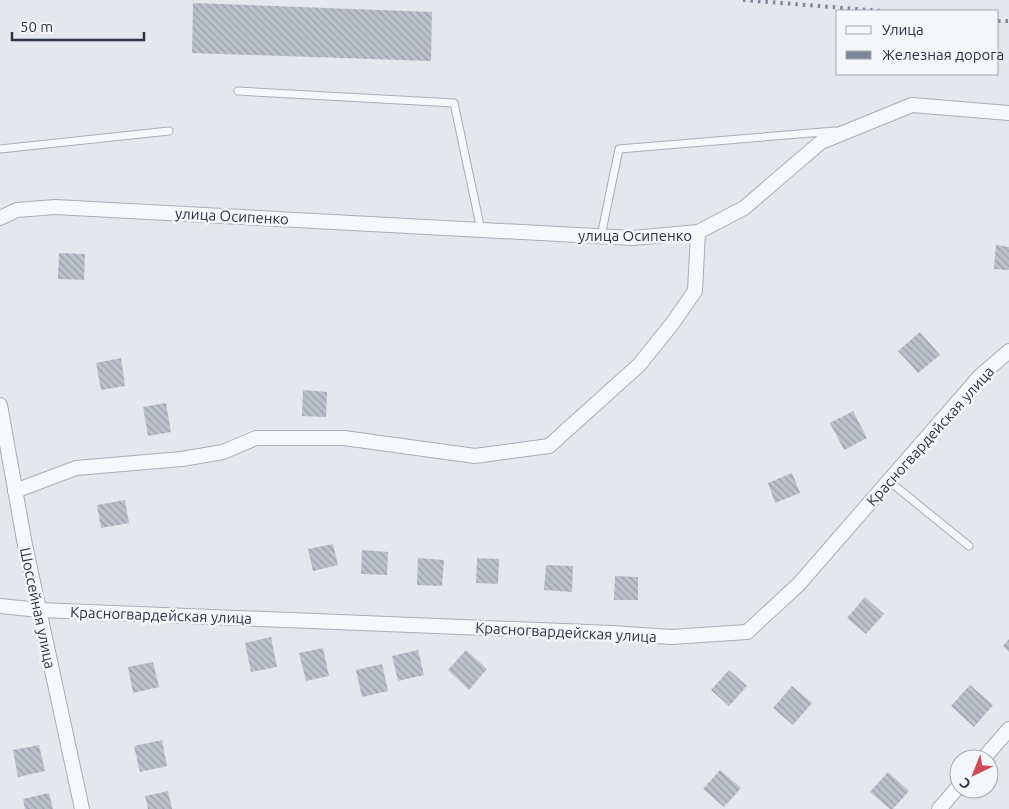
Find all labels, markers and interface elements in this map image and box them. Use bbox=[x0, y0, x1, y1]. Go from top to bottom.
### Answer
scale bar bbox=[12, 10, 145, 42]
legend bbox=[836, 10, 999, 75]
text: 50 m bbox=[20, 18, 53, 35]
text: Улица bbox=[882, 21, 924, 38]
text: Железная дорога bbox=[882, 46, 1004, 63]
street label: улица Осипенко bbox=[175, 205, 289, 227]
street label: улица Осипенко bbox=[578, 227, 692, 244]
street label: Красногвардейская улица bbox=[863, 363, 997, 509]
street label: Шоссейная улица bbox=[17, 546, 59, 670]
street label: Красногвардейская улица bbox=[70, 603, 252, 627]
street label: Красногвардейская улица bbox=[475, 619, 657, 645]
north arrow bbox=[949, 749, 999, 799]
text: С bbox=[956, 775, 974, 792]

